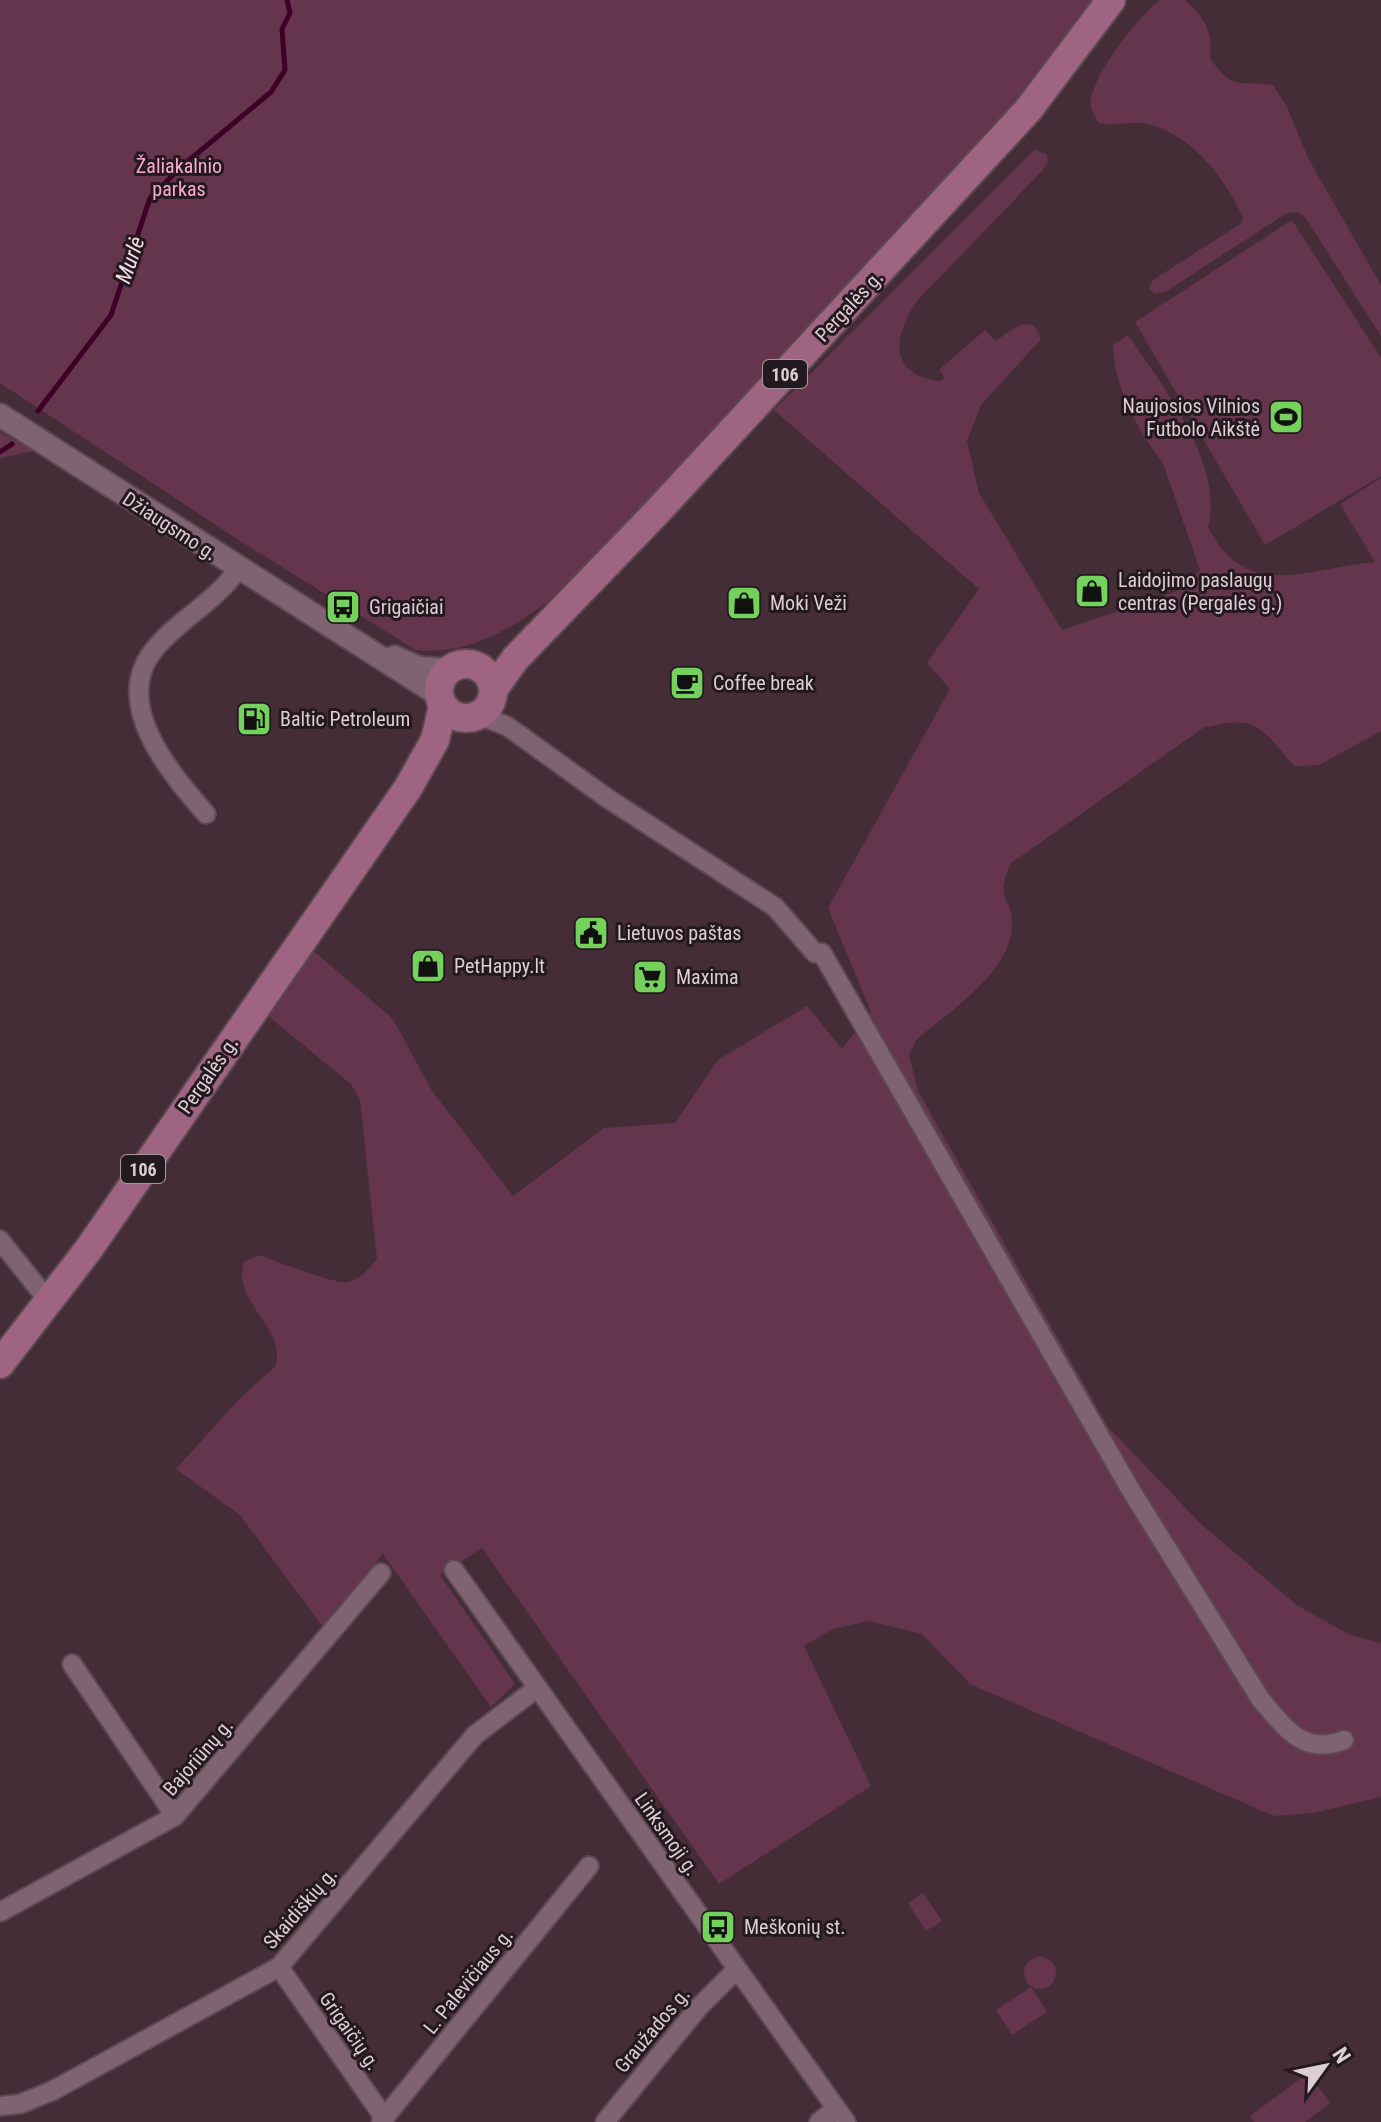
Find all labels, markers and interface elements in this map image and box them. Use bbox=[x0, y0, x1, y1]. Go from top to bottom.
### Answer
park label: Žaliakalnio parkas bbox=[136, 154, 222, 201]
water label: Murlė bbox=[110, 233, 150, 287]
street label: Pergalės g. bbox=[810, 265, 888, 347]
road number: 106 bbox=[763, 360, 807, 388]
place label: Naujosios Vilnios Futbolo Aikštė bbox=[1123, 394, 1260, 441]
sports icon: Naujosios Vilnios Futbolo Aikštė bbox=[1267, 398, 1305, 436]
street label: Džiaugsmo g. bbox=[118, 487, 222, 565]
place label: Laidojimo paslaugų centras (Pergalės g.) bbox=[1118, 568, 1282, 615]
shop icon: Laidojimo paslaugų centras (Pergalės g.) bbox=[1073, 572, 1111, 610]
shop icon: Moki Veži bbox=[725, 584, 763, 622]
bus stop icon: Grigaičiai bbox=[324, 588, 362, 626]
place label: Moki Veži bbox=[770, 591, 847, 615]
place label: Grigaičiai bbox=[369, 595, 444, 619]
cafe icon: Coffee break bbox=[668, 664, 706, 702]
place label: Coffee break bbox=[713, 671, 814, 695]
fuel station icon: Baltic Petroleum bbox=[235, 700, 273, 738]
place label: Baltic Petroleum bbox=[280, 707, 410, 731]
public building icon: Lietuvos paštas bbox=[572, 914, 610, 952]
place label: Lietuvos paštas bbox=[617, 921, 741, 945]
shop icon: PetHappy.lt bbox=[409, 947, 447, 985]
place label: PetHappy.lt bbox=[454, 954, 545, 978]
supermarket icon: Maxima bbox=[631, 958, 669, 996]
place label: Maxima bbox=[676, 965, 739, 989]
street label: Pergalės g. bbox=[173, 1032, 243, 1118]
road number: 106 bbox=[121, 1155, 165, 1183]
street label: Bajoriūnų g. bbox=[158, 1713, 238, 1801]
street label: Linksmoji g. bbox=[630, 1788, 704, 1880]
street label: Skaidiškių g. bbox=[258, 1862, 342, 1954]
bus stop icon: Meškonių st. bbox=[699, 1908, 737, 1946]
place label: Meškonių st. bbox=[744, 1915, 846, 1939]
street label: L. Palevičiaus g. bbox=[418, 1923, 518, 2039]
street label: Graužados g. bbox=[609, 1982, 695, 2078]
street label: Grigaičių g. bbox=[314, 1987, 386, 2075]
north arrow bbox=[1285, 2026, 1365, 2106]
text: N bbox=[1327, 2043, 1356, 2068]

